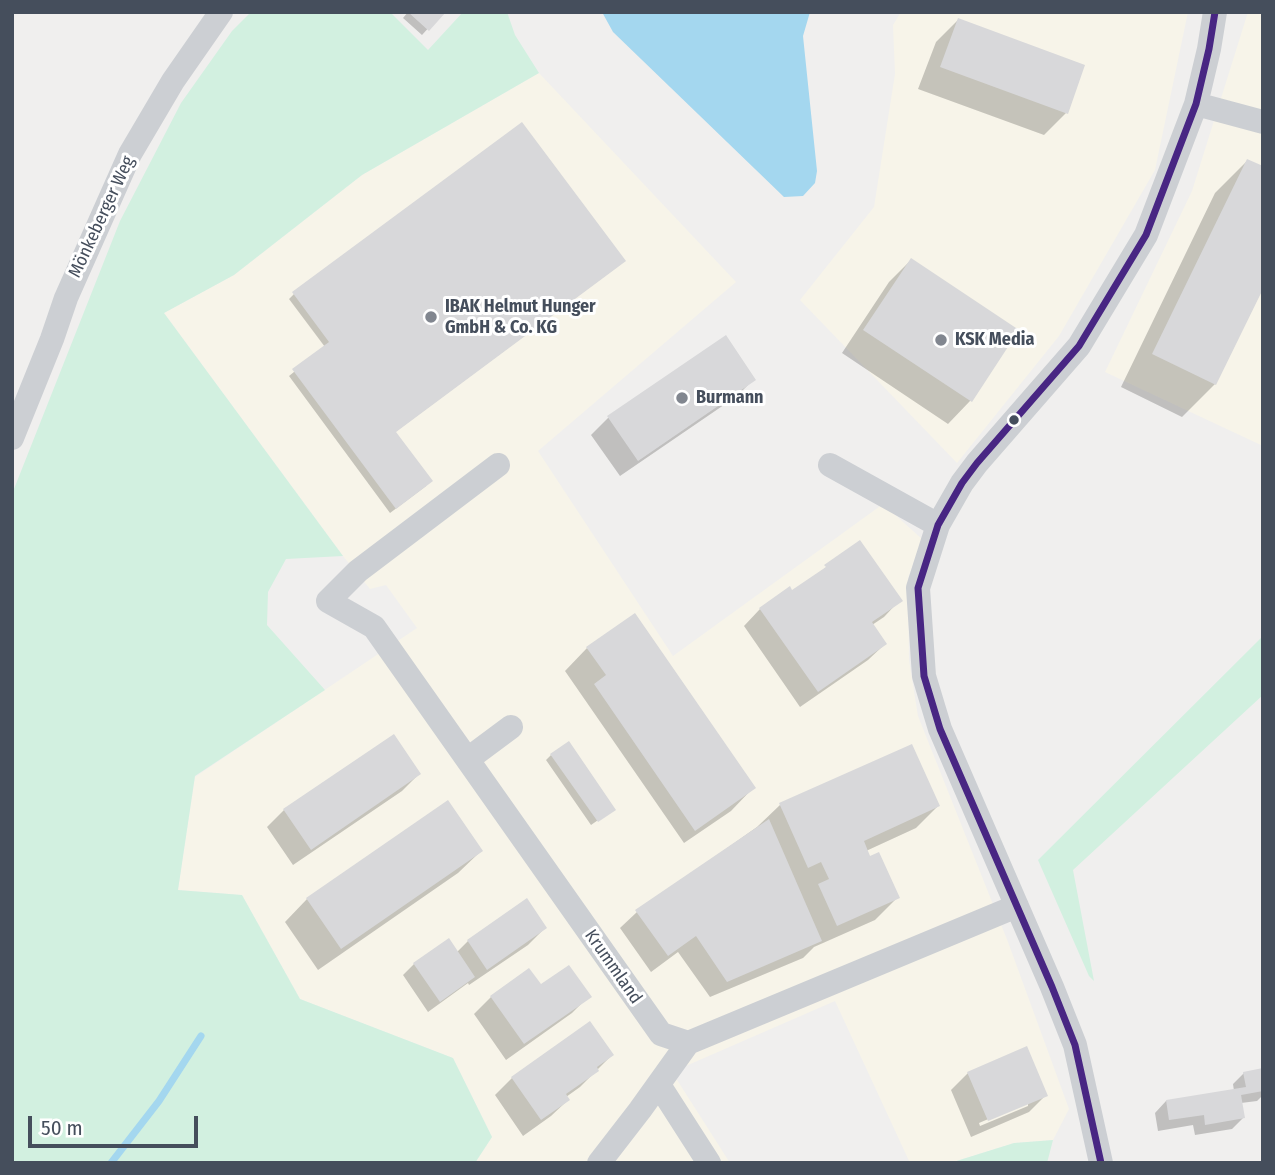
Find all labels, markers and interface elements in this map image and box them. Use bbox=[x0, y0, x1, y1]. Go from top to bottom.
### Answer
street label: Mönkeberger Weg bbox=[64, 153, 140, 281]
place label: IBAK Helmut Hunger GmbH & Co. KG bbox=[445, 296, 596, 338]
marker: IBAK Helmut Hunger GmbH & Co. KG bbox=[423, 309, 439, 325]
place label: KSK Media bbox=[955, 329, 1034, 351]
marker: KSK Media bbox=[933, 332, 949, 348]
place label: Burmann bbox=[696, 387, 764, 409]
marker: Burmann bbox=[674, 390, 690, 406]
unlabelled marker bbox=[1007, 413, 1021, 427]
street label: Krummland bbox=[580, 926, 646, 1008]
scale bar bbox=[32, 1102, 201, 1146]
text: 50 m bbox=[41, 1115, 83, 1141]

